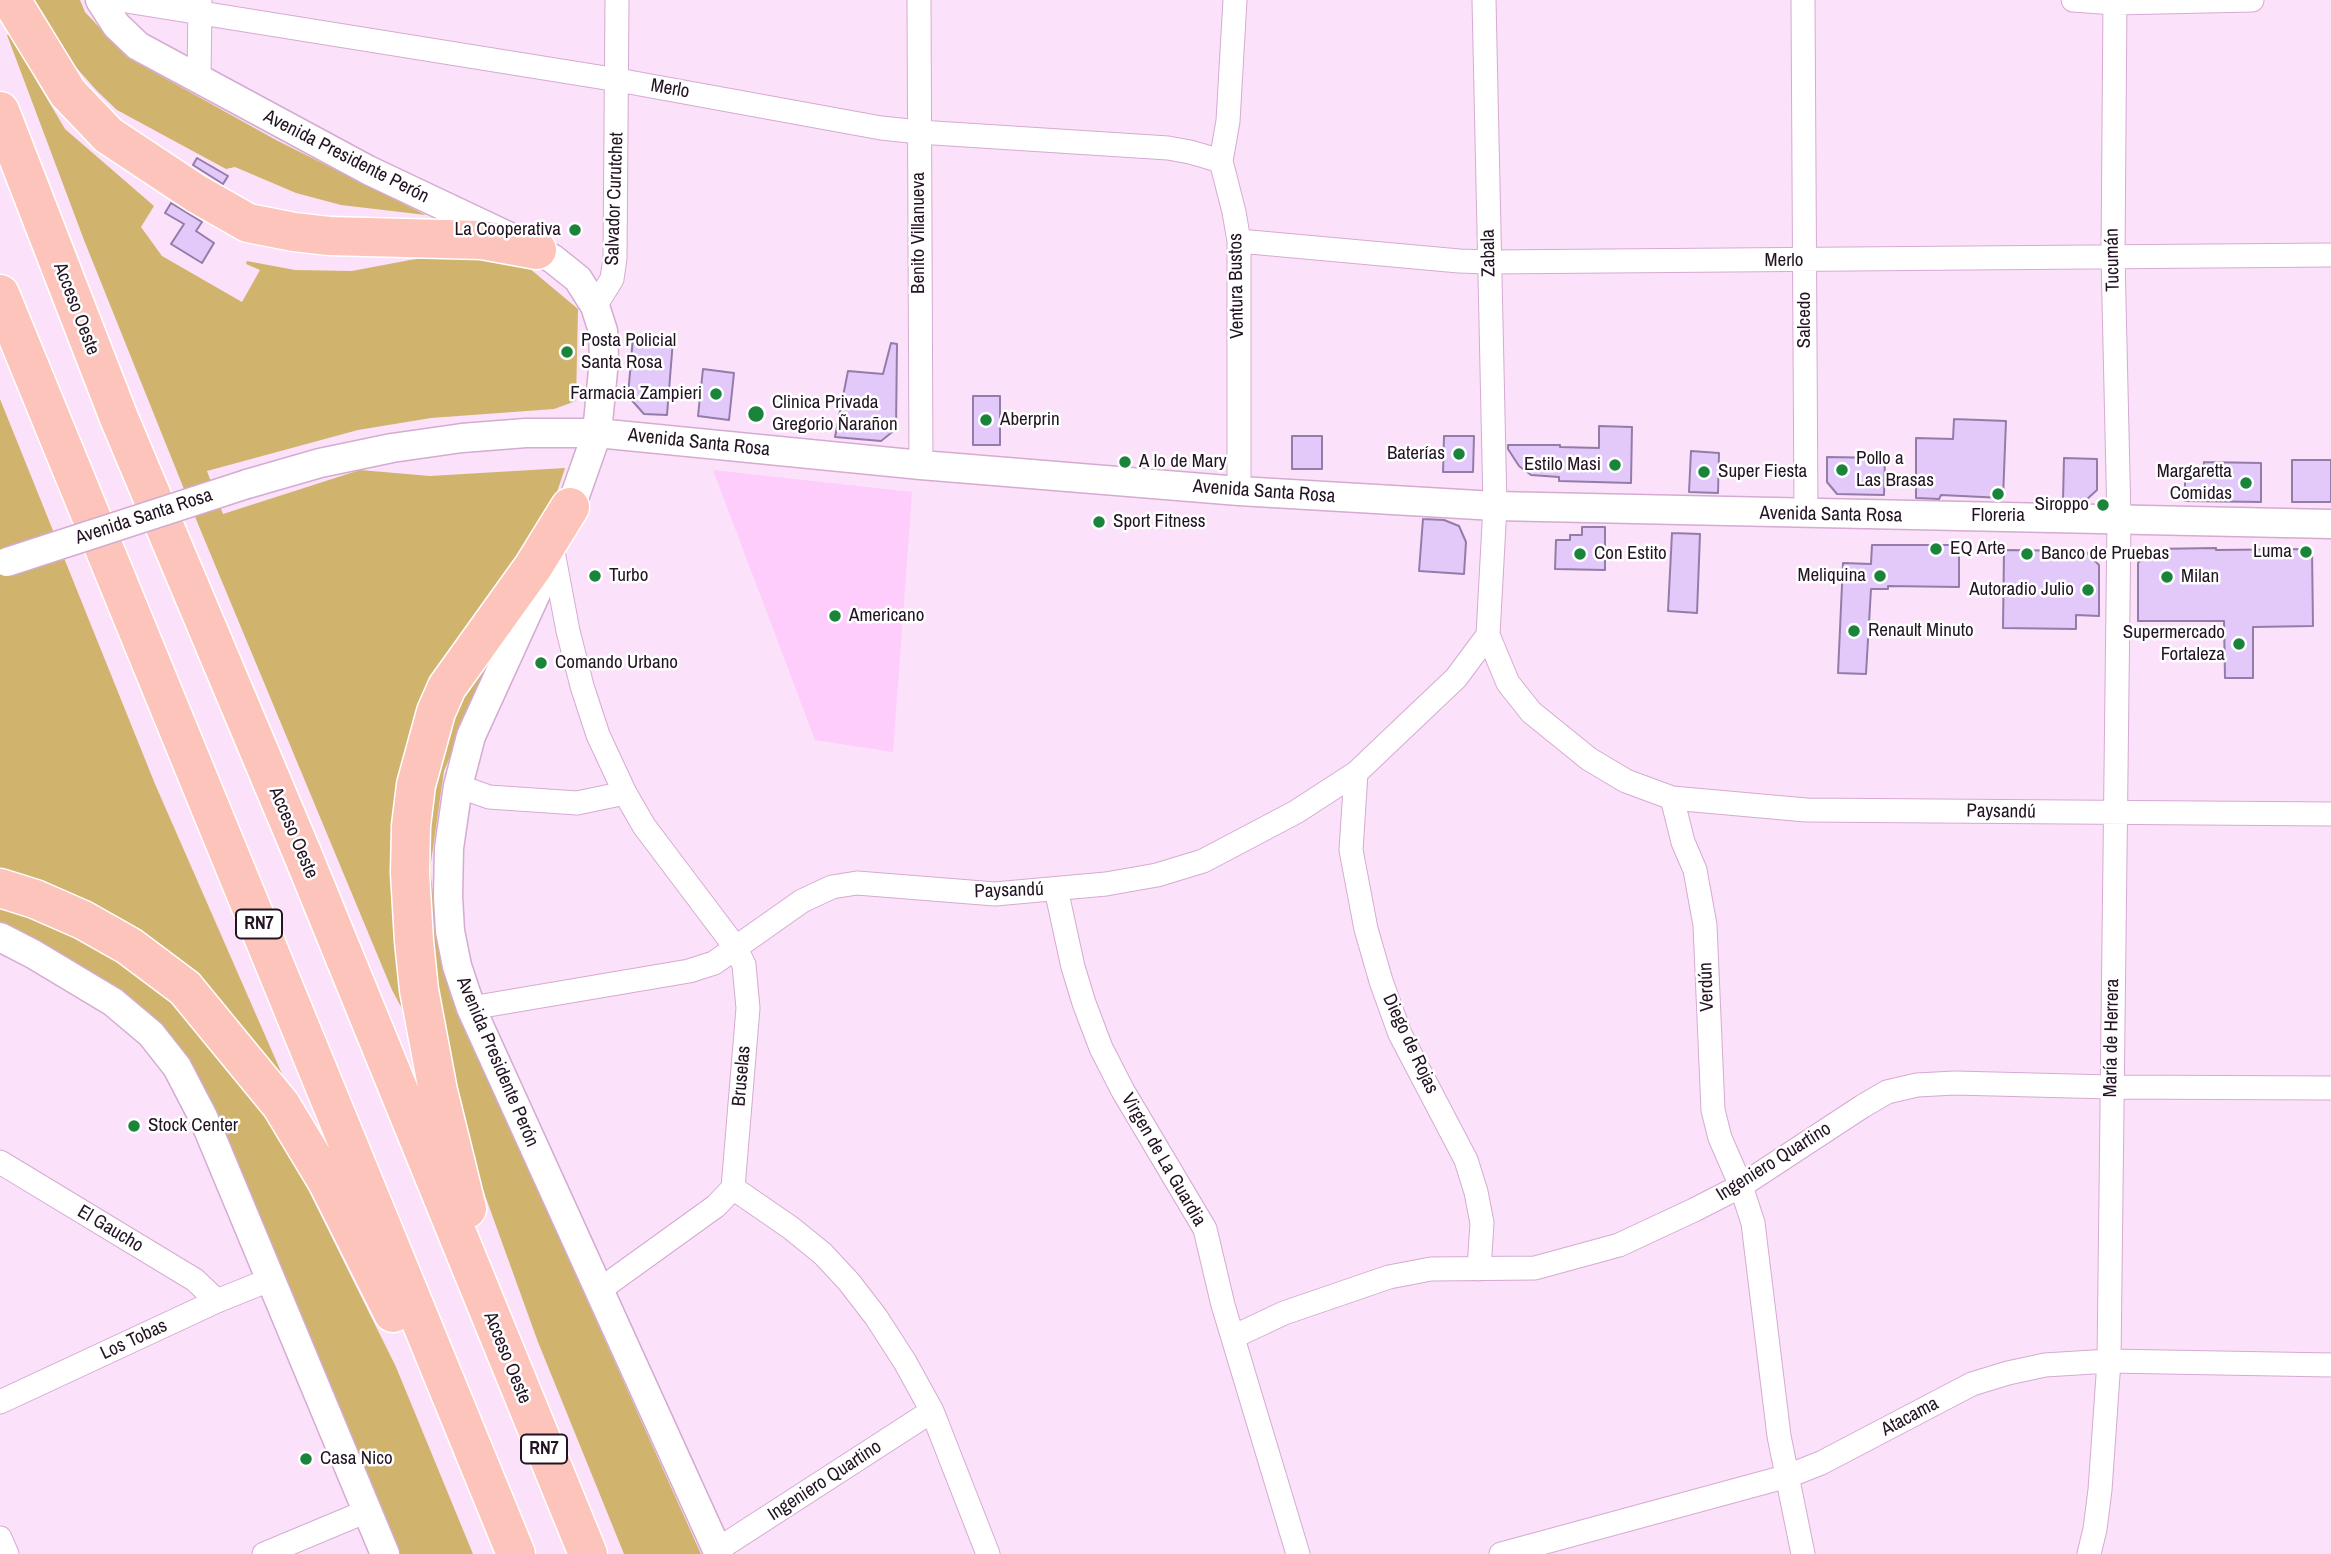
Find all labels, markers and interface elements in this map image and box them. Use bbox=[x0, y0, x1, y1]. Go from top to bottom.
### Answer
street label: Merlo bbox=[649, 74, 691, 104]
street label: Avenida Presidente Perón bbox=[260, 105, 432, 209]
street label: Salvador Curutchet bbox=[601, 132, 629, 266]
street label: Benito Villanueva bbox=[908, 172, 930, 294]
place label: La Cooperativa bbox=[454, 219, 561, 241]
marker: La Cooperativa bbox=[567, 222, 583, 238]
street label: Tucumán bbox=[2101, 228, 2125, 292]
street label: Zabala bbox=[1477, 229, 1501, 277]
street label: Ventura Bustos bbox=[1225, 233, 1249, 339]
street label: Merlo bbox=[1765, 250, 1803, 272]
street label: Acceso Oeste bbox=[48, 260, 104, 358]
street label: Salcedo bbox=[1794, 292, 1816, 348]
place label: Posta Policial Santa Rosa bbox=[581, 330, 676, 374]
marker: Posta Policial Santa Rosa bbox=[559, 344, 575, 360]
place label: Farmacia Zampieri bbox=[570, 383, 702, 405]
marker: Farmacia Zampieri bbox=[708, 386, 724, 402]
place label: Clinica Privada Gregorio Ñarañon bbox=[772, 392, 898, 436]
marker: Clinica Privada Gregorio Ñarañon bbox=[746, 404, 766, 424]
place label: Aberprin bbox=[1000, 409, 1060, 431]
marker: Aberprin bbox=[978, 412, 994, 428]
street label: Avenida Santa Rosa bbox=[627, 424, 771, 462]
place label: Baterías bbox=[1387, 443, 1445, 465]
marker: Baterías bbox=[1451, 446, 1467, 462]
place label: Pollo a Las Brasas bbox=[1856, 448, 1934, 492]
place label: A lo de Mary bbox=[1139, 451, 1226, 473]
marker: A lo de Mary bbox=[1117, 454, 1133, 470]
place label: Estilo Masi bbox=[1524, 454, 1601, 476]
marker: Estilo Masi bbox=[1607, 457, 1623, 473]
place label: Super Fiesta bbox=[1718, 461, 1807, 483]
place label: Margaretta Comidas bbox=[2157, 461, 2232, 505]
marker: Pollo a Las Brasas bbox=[1834, 462, 1850, 478]
marker: Super Fiesta bbox=[1696, 464, 1712, 480]
marker: Margaretta Comidas bbox=[2238, 475, 2254, 491]
street label: Avenida Santa Rosa bbox=[1192, 476, 1336, 508]
street label: Avenida Santa Rosa bbox=[73, 484, 215, 550]
marker: Floreria bbox=[1990, 486, 2006, 502]
place label: Siroppo bbox=[2034, 494, 2089, 516]
marker: Siroppo bbox=[2095, 497, 2111, 513]
street label: Avenida Santa Rosa bbox=[1759, 502, 1903, 528]
place label: Floreria bbox=[1971, 505, 2025, 527]
place label: Sport Fitness bbox=[1113, 511, 1206, 533]
marker: Sport Fitness bbox=[1091, 514, 1107, 530]
place label: EQ Arte bbox=[1950, 538, 2005, 560]
marker: EQ Arte bbox=[1928, 541, 1944, 557]
place label: Luma bbox=[2253, 541, 2292, 563]
place label: Con Estito bbox=[1594, 543, 1667, 565]
place label: Banco de Pruebas bbox=[2041, 543, 2169, 565]
marker: Luma bbox=[2298, 544, 2314, 560]
marker: Con Estito bbox=[1572, 546, 1588, 562]
marker: Banco de Pruebas bbox=[2019, 546, 2035, 562]
place label: Turbo bbox=[609, 565, 648, 587]
place label: Meliquina bbox=[1798, 565, 1866, 587]
place label: Milan bbox=[2181, 566, 2219, 588]
marker: Turbo bbox=[587, 568, 603, 584]
marker: Meliquina bbox=[1872, 568, 1888, 584]
marker: Milan bbox=[2159, 569, 2175, 585]
place label: Autoradio Julio bbox=[1969, 579, 2074, 601]
marker: Autoradio Julio bbox=[2080, 582, 2096, 598]
place label: Americano bbox=[849, 605, 924, 627]
marker: Americano bbox=[827, 608, 843, 624]
place label: Renault Minuto bbox=[1868, 620, 1974, 642]
place label: Supermercado Fortaleza bbox=[2123, 622, 2225, 666]
marker: Renault Minuto bbox=[1846, 623, 1862, 639]
marker: Supermercado Fortaleza bbox=[2231, 636, 2247, 652]
place label: Comando Urbano bbox=[555, 652, 678, 674]
marker: Comando Urbano bbox=[533, 655, 549, 671]
street label: Acceso Oeste bbox=[264, 784, 322, 882]
street label: Paysandú bbox=[1966, 800, 2036, 824]
street label: Paysandú bbox=[974, 878, 1044, 904]
road number: RN7 bbox=[236, 909, 282, 939]
street label: Verdún bbox=[1695, 962, 1719, 1012]
street label: Avenida Presidente Perón bbox=[451, 974, 543, 1150]
street label: María de Herrera bbox=[2100, 979, 2124, 1097]
street label: Diego de Rojas bbox=[1377, 991, 1443, 1097]
street label: Bruselas bbox=[728, 1045, 756, 1107]
street label: Virgen de La Guardia bbox=[1116, 1090, 1210, 1230]
place label: Stock Center bbox=[148, 1115, 238, 1137]
marker: Stock Center bbox=[126, 1118, 142, 1134]
street label: Ingeniero Quartino bbox=[1712, 1118, 1836, 1206]
street label: El Gaucho bbox=[73, 1200, 147, 1258]
street label: Acceso Oeste bbox=[478, 1309, 536, 1407]
street label: Los Tobas bbox=[97, 1315, 171, 1365]
street label: Atacama bbox=[1878, 1393, 1942, 1441]
road number: RN7 bbox=[521, 1434, 567, 1464]
street label: Ingeniero Quartino bbox=[764, 1436, 886, 1526]
place label: Casa Nico bbox=[320, 1448, 393, 1470]
marker: Casa Nico bbox=[298, 1451, 314, 1467]

